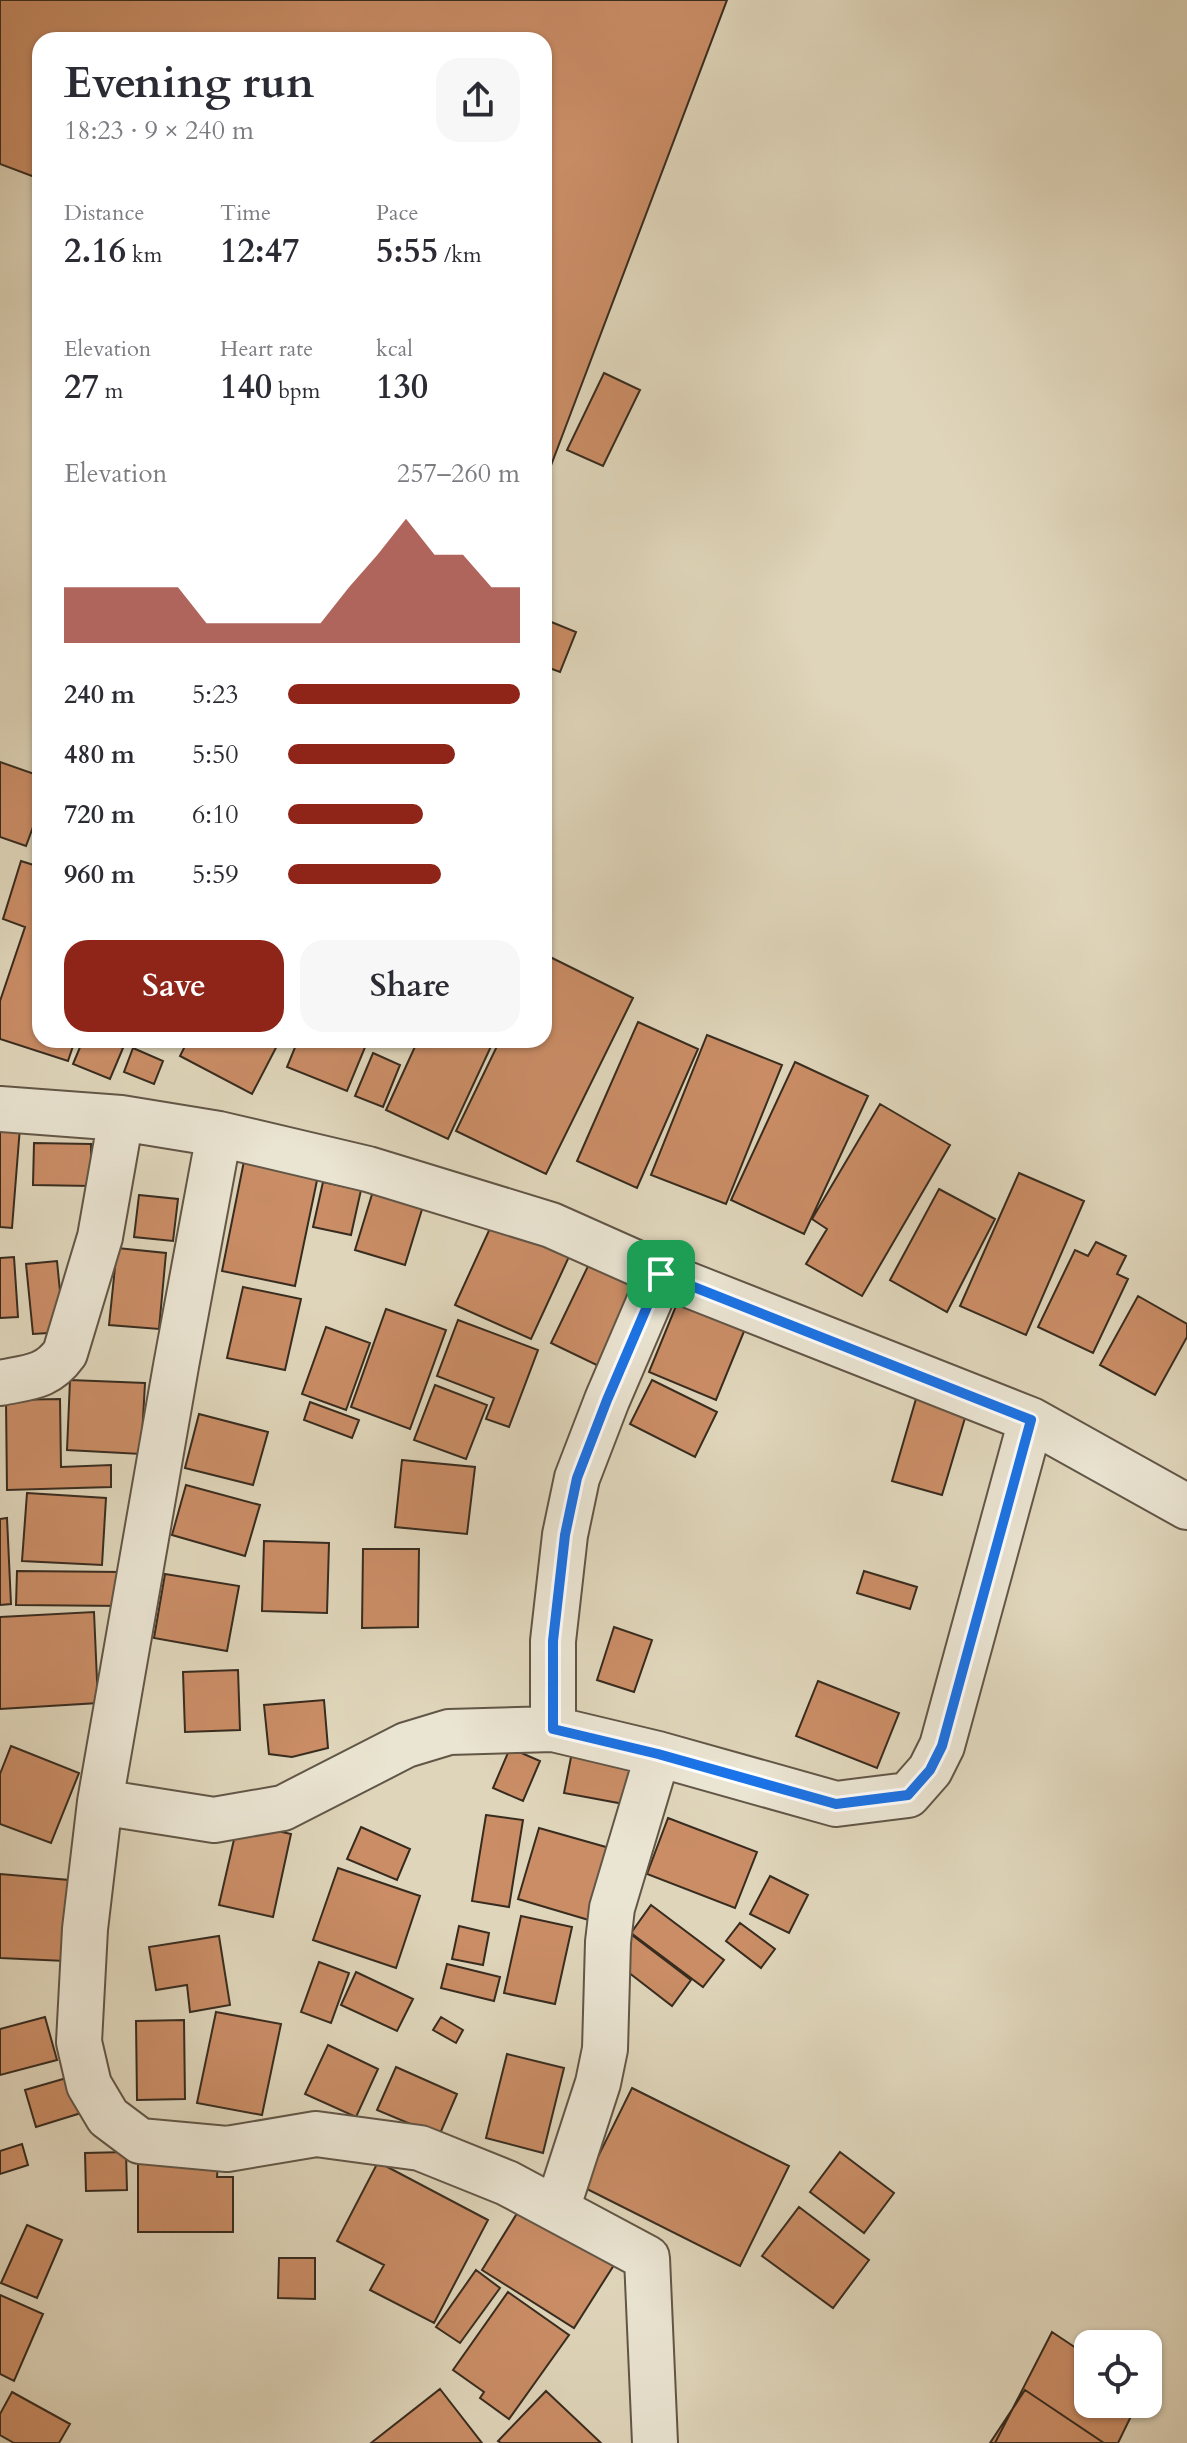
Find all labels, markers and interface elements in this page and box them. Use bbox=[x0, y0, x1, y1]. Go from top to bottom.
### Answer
text: Evening run bbox=[64, 53, 314, 113]
button: share bbox=[436, 58, 520, 142]
text: 18:23 · 9 × 240 m bbox=[64, 113, 254, 148]
text: Distance bbox=[64, 198, 144, 228]
text: Time bbox=[220, 198, 271, 228]
text: Pace bbox=[376, 198, 419, 228]
text: 2.16 bbox=[64, 228, 126, 274]
text: 12:47 bbox=[220, 228, 300, 274]
text: 5:55 bbox=[376, 228, 438, 274]
text: km bbox=[126, 240, 162, 270]
text: /km bbox=[438, 240, 482, 270]
text: Elevation bbox=[64, 334, 151, 364]
text: Heart rate bbox=[220, 334, 313, 364]
text: kcal bbox=[376, 334, 413, 364]
text: 27 bbox=[64, 364, 99, 410]
text: 140 bbox=[220, 364, 272, 410]
text: 130 bbox=[376, 364, 428, 410]
text: m bbox=[99, 376, 123, 406]
text: bpm bbox=[272, 376, 320, 406]
text: Elevation bbox=[64, 456, 167, 491]
text: 257–260 m bbox=[397, 456, 520, 491]
text: 240 m bbox=[64, 677, 135, 712]
text: 5:23 bbox=[192, 677, 239, 712]
text: 480 m bbox=[64, 737, 135, 772]
text: 5:50 bbox=[192, 737, 239, 772]
text: 720 m bbox=[64, 797, 135, 832]
text: 6:10 bbox=[192, 797, 239, 832]
text: 960 m bbox=[64, 857, 135, 892]
text: 5:59 bbox=[192, 857, 239, 892]
button: Save bbox=[64, 940, 284, 1032]
button: Share bbox=[300, 940, 520, 1032]
pin bbox=[627, 1240, 695, 1308]
icon: arrive bbox=[639, 1252, 683, 1296]
map controls bbox=[1074, 2330, 1162, 2418]
button: locate bbox=[1074, 2330, 1162, 2418]

